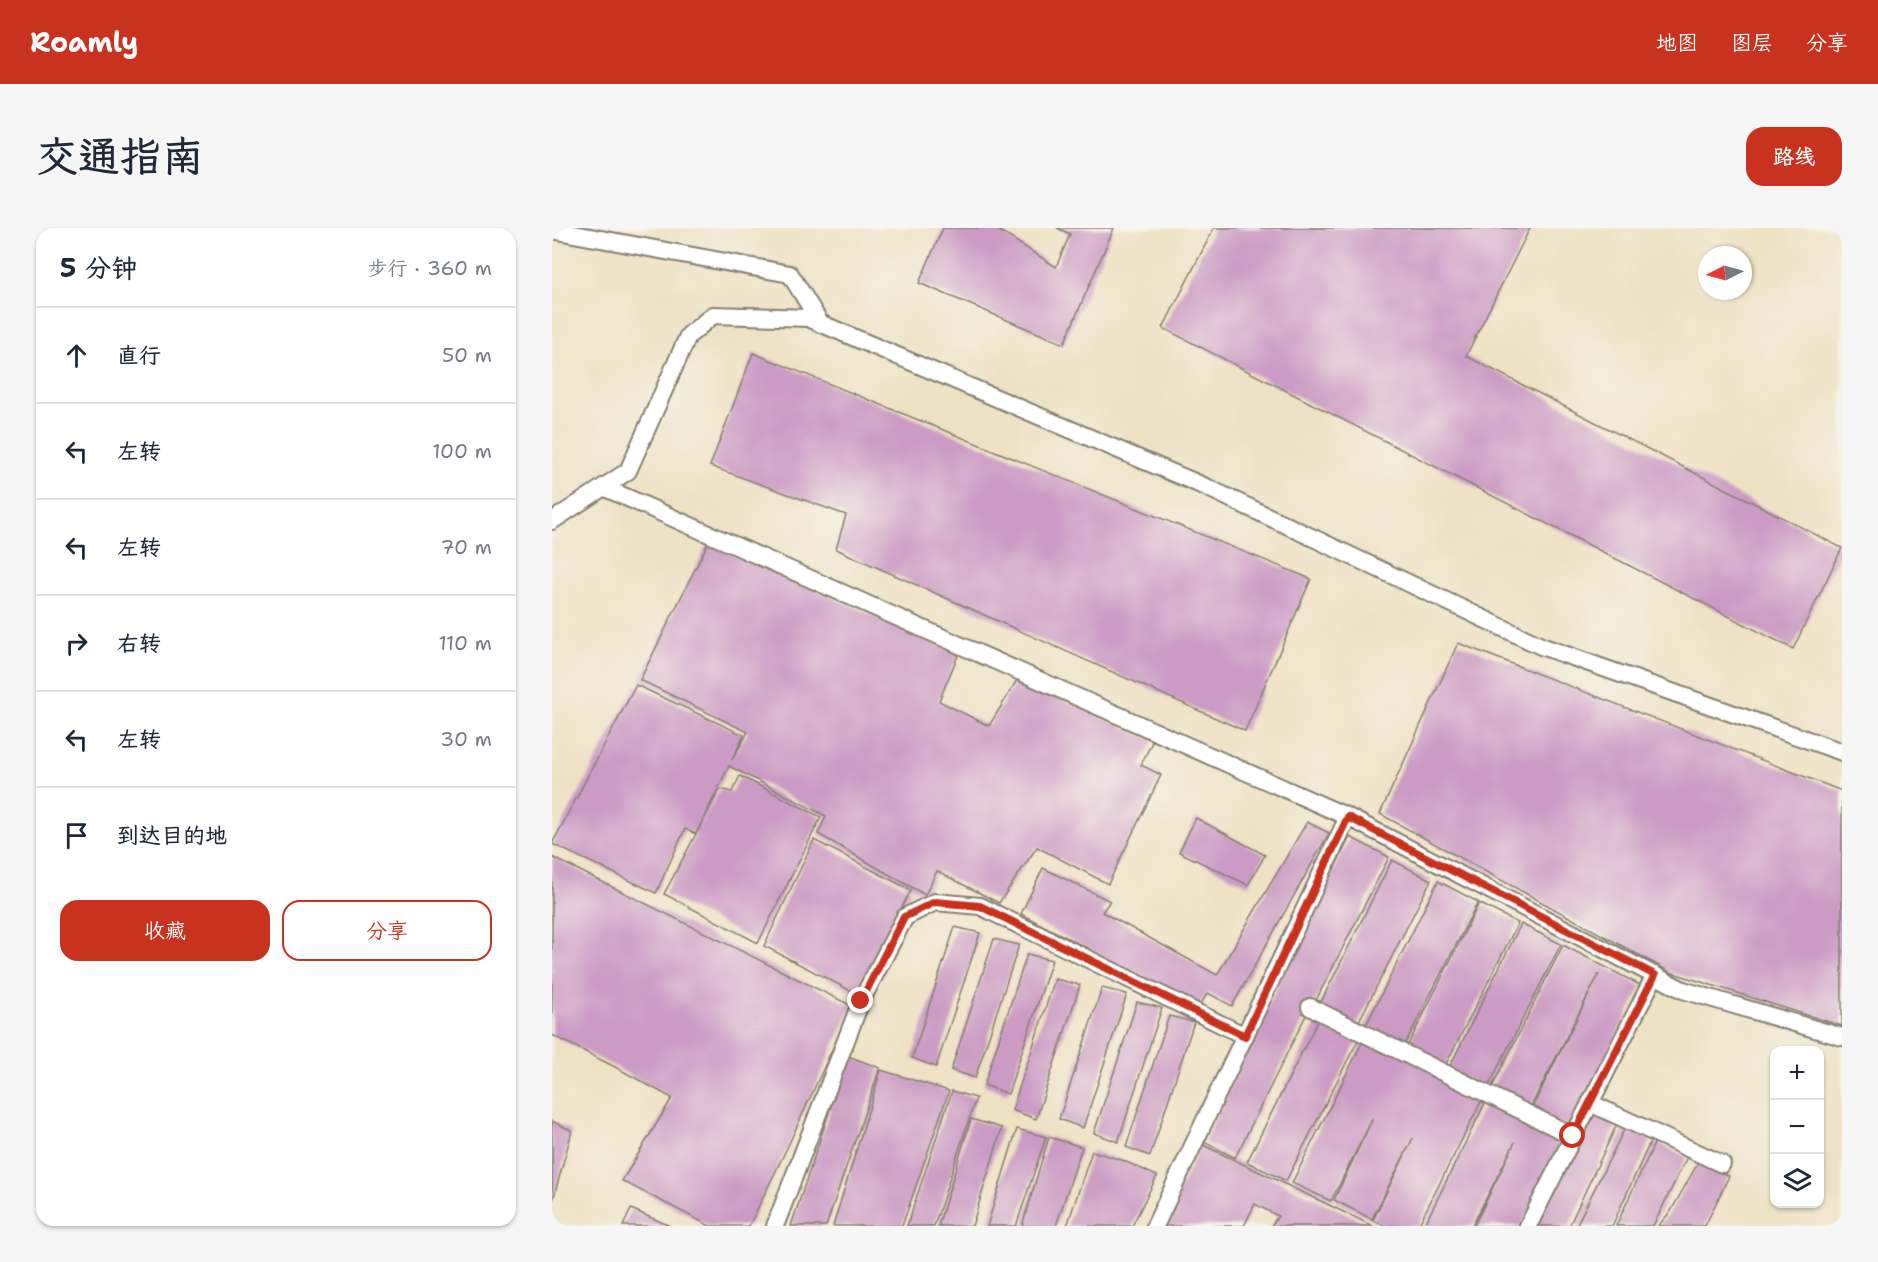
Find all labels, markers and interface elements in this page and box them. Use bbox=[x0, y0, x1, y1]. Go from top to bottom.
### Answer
text: Roamly bbox=[30, 23, 138, 61]
text: 地图 bbox=[1656, 29, 1698, 57]
text: 图层 bbox=[1731, 29, 1773, 57]
text: 分享 bbox=[1806, 29, 1848, 57]
button: 路线 bbox=[1746, 127, 1842, 186]
text: 交通指南 bbox=[36, 128, 204, 184]
north arrow bbox=[1698, 246, 1752, 300]
text: 5 分钟 bbox=[60, 250, 137, 285]
text: 步行 · 360 m bbox=[368, 255, 492, 281]
icon: ahead bbox=[60, 339, 93, 372]
text: 直行 bbox=[117, 341, 161, 370]
text: 50 m bbox=[442, 342, 492, 368]
icon: left bbox=[60, 435, 93, 468]
text: 左转 bbox=[117, 437, 161, 466]
text: 100 m bbox=[432, 438, 492, 464]
icon: left bbox=[60, 531, 93, 564]
text: 左转 bbox=[117, 533, 161, 562]
text: 70 m bbox=[440, 534, 492, 560]
icon: right bbox=[60, 627, 93, 660]
text: 右转 bbox=[117, 629, 161, 658]
text: 110 m bbox=[438, 630, 492, 656]
icon: left bbox=[60, 723, 93, 756]
text: 左转 bbox=[117, 725, 161, 754]
text: 30 m bbox=[440, 726, 492, 752]
icon: arrive bbox=[60, 819, 93, 852]
text: 到达目的地 bbox=[117, 821, 227, 850]
button: 收藏 bbox=[60, 900, 270, 961]
button: 分享 bbox=[282, 900, 492, 961]
route end bbox=[847, 987, 873, 1013]
map controls bbox=[1770, 1046, 1824, 1208]
button: + bbox=[1770, 1046, 1824, 1100]
button: − bbox=[1770, 1100, 1824, 1154]
route start bbox=[1559, 1122, 1585, 1148]
button: layers bbox=[1770, 1154, 1824, 1208]

